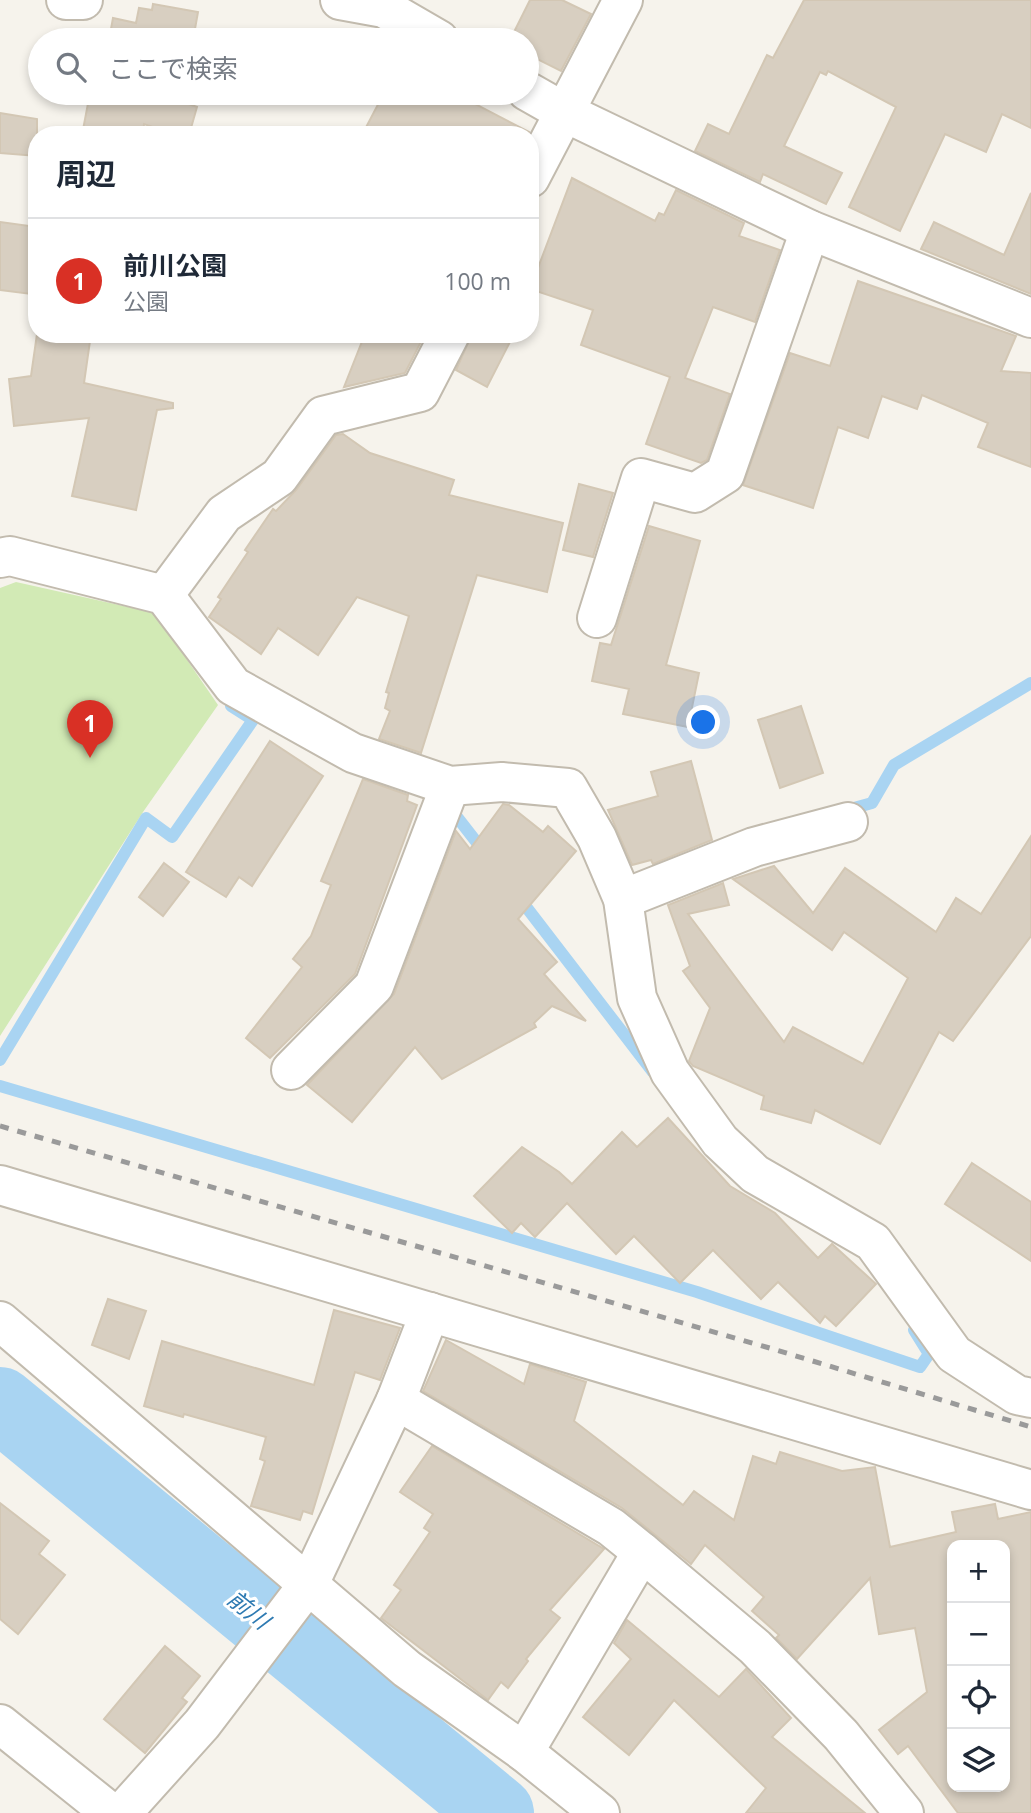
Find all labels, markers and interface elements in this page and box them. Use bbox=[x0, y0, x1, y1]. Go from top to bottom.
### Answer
search box bbox=[28, 28, 539, 105]
icon: search bbox=[52, 48, 90, 86]
text: ここで検索 bbox=[108, 50, 238, 86]
text: 周辺 bbox=[56, 153, 116, 194]
text: 前川公園 bbox=[123, 247, 227, 283]
text: 1 bbox=[72, 265, 86, 297]
text: 100 m bbox=[444, 265, 511, 297]
text: 公園 bbox=[123, 285, 169, 317]
pin: 1 bbox=[67, 700, 113, 758]
your location bbox=[686, 705, 720, 739]
map controls bbox=[947, 1540, 1010, 1792]
button: + bbox=[947, 1540, 1010, 1603]
water label: 前川 bbox=[221, 1582, 279, 1638]
button: − bbox=[947, 1603, 1010, 1666]
button: locate bbox=[947, 1666, 1010, 1729]
button: layers bbox=[947, 1729, 1010, 1792]

